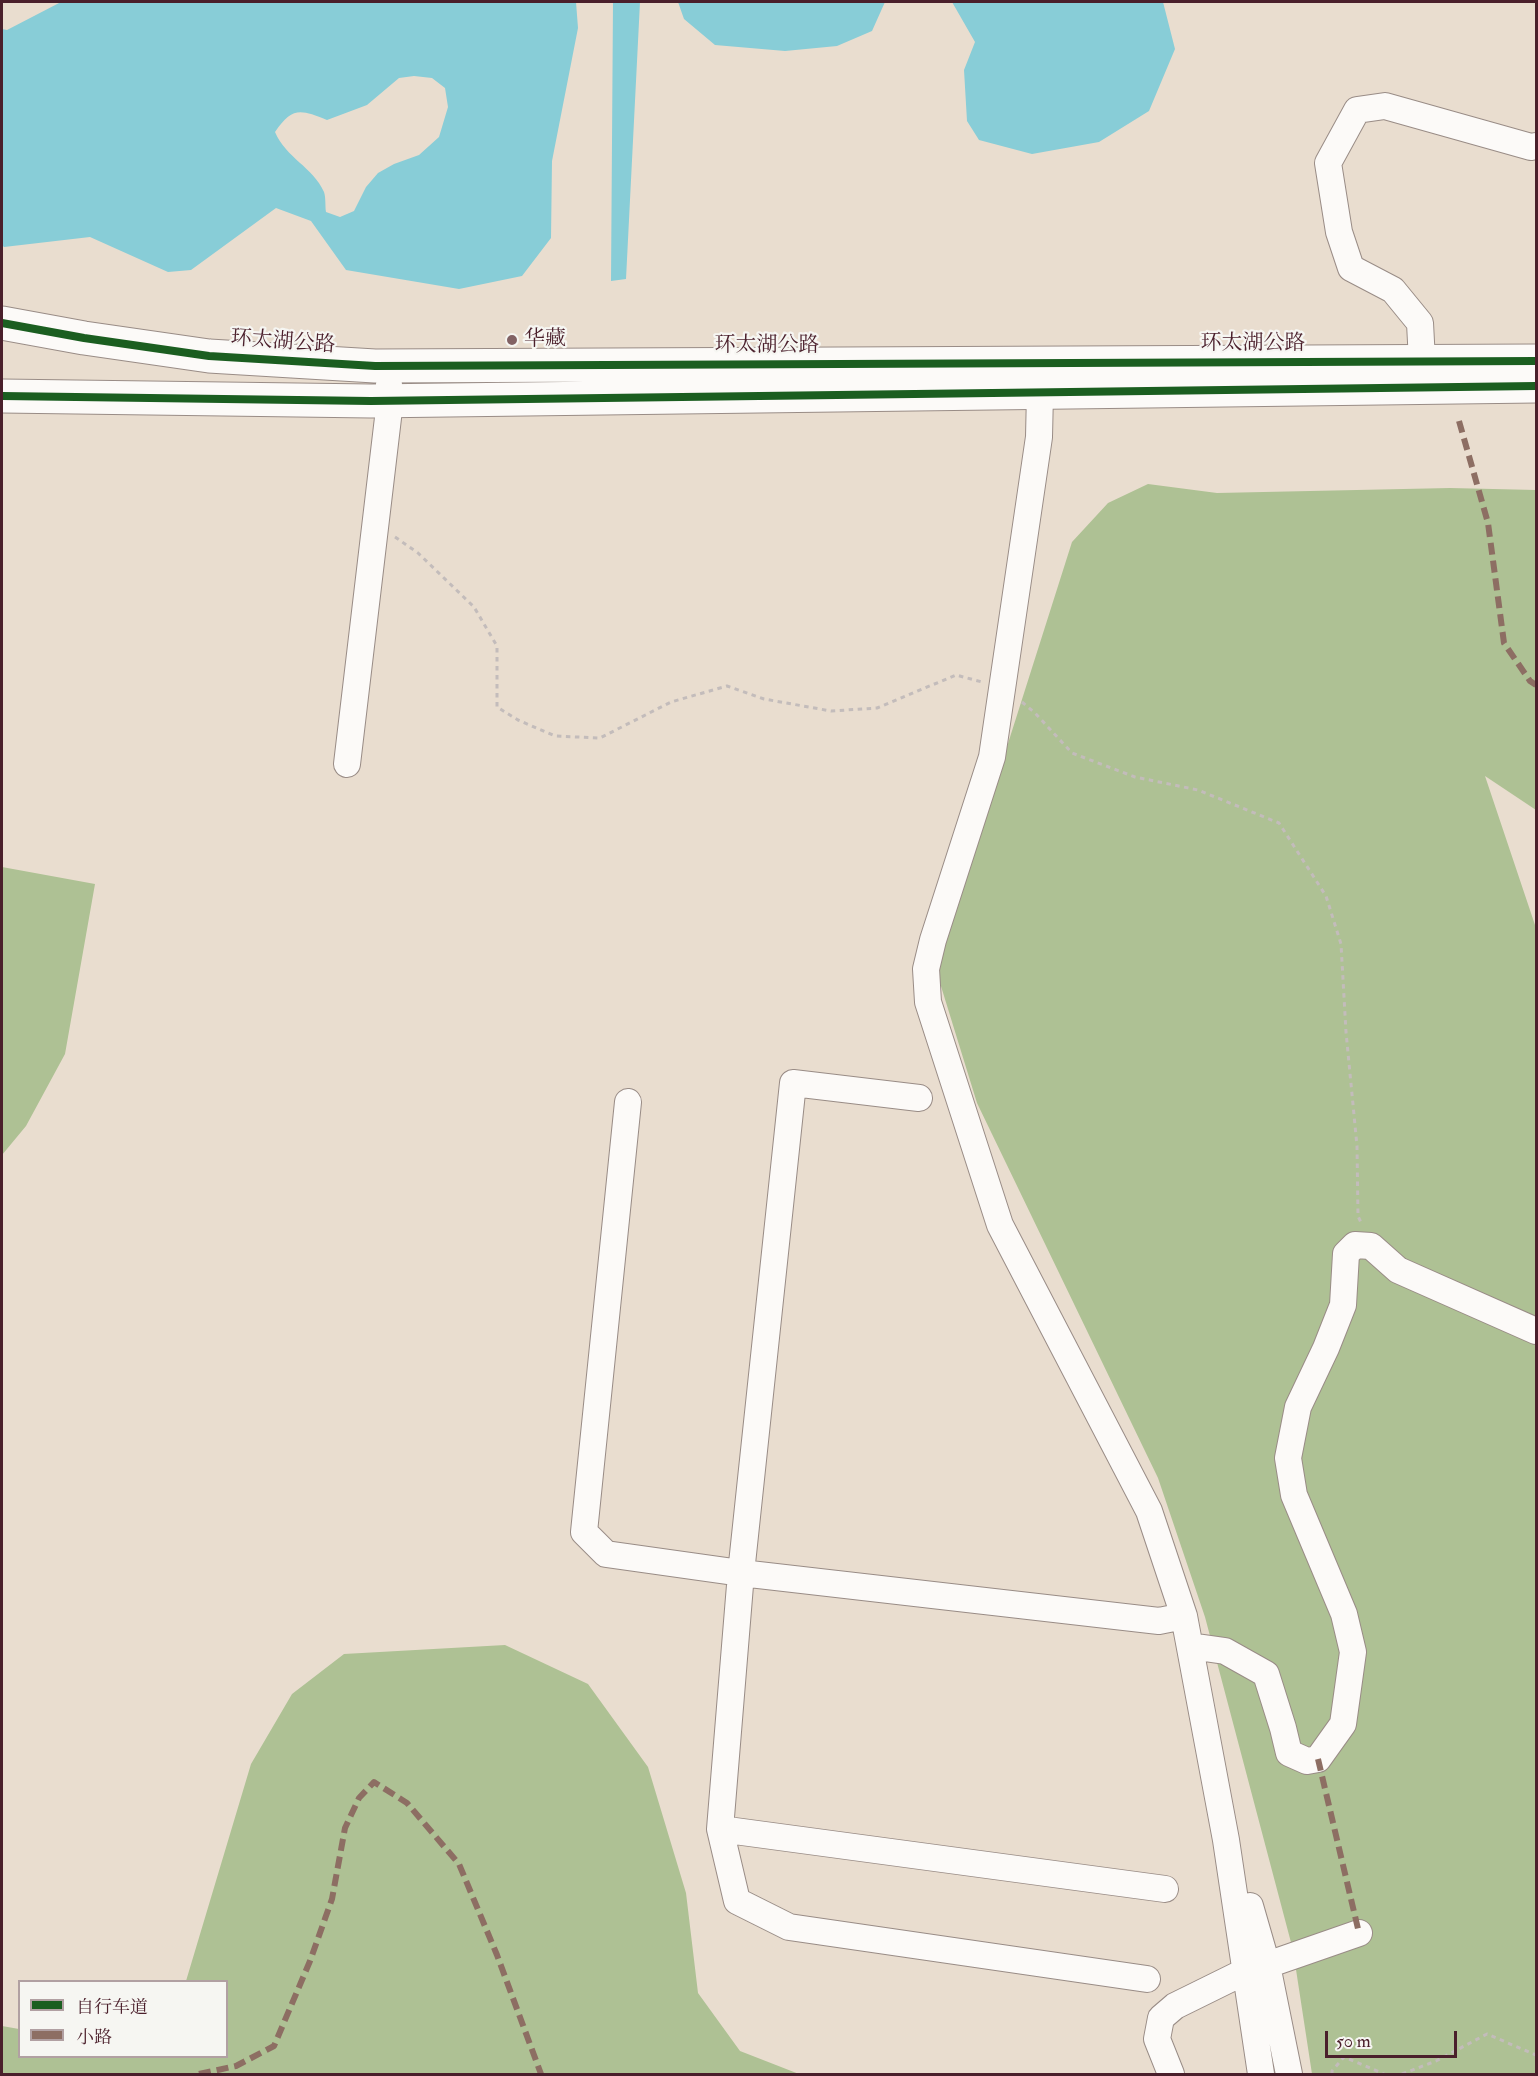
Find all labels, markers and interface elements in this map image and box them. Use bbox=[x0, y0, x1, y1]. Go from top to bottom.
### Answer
street label: 环太湖公路 bbox=[230, 327, 336, 359]
place label: 华藏 bbox=[524, 327, 566, 353]
street label: 环太湖公路 bbox=[1201, 331, 1305, 357]
marker: 华藏 bbox=[505, 333, 519, 347]
street label: 环太湖公路 bbox=[715, 333, 819, 359]
legend bbox=[18, 1980, 228, 2058]
text: 自行车道 bbox=[76, 1996, 148, 2019]
scale bar bbox=[1328, 2019, 1460, 2057]
text: 小路 bbox=[76, 2026, 112, 2049]
text: 50 m bbox=[1336, 2030, 1371, 2053]

